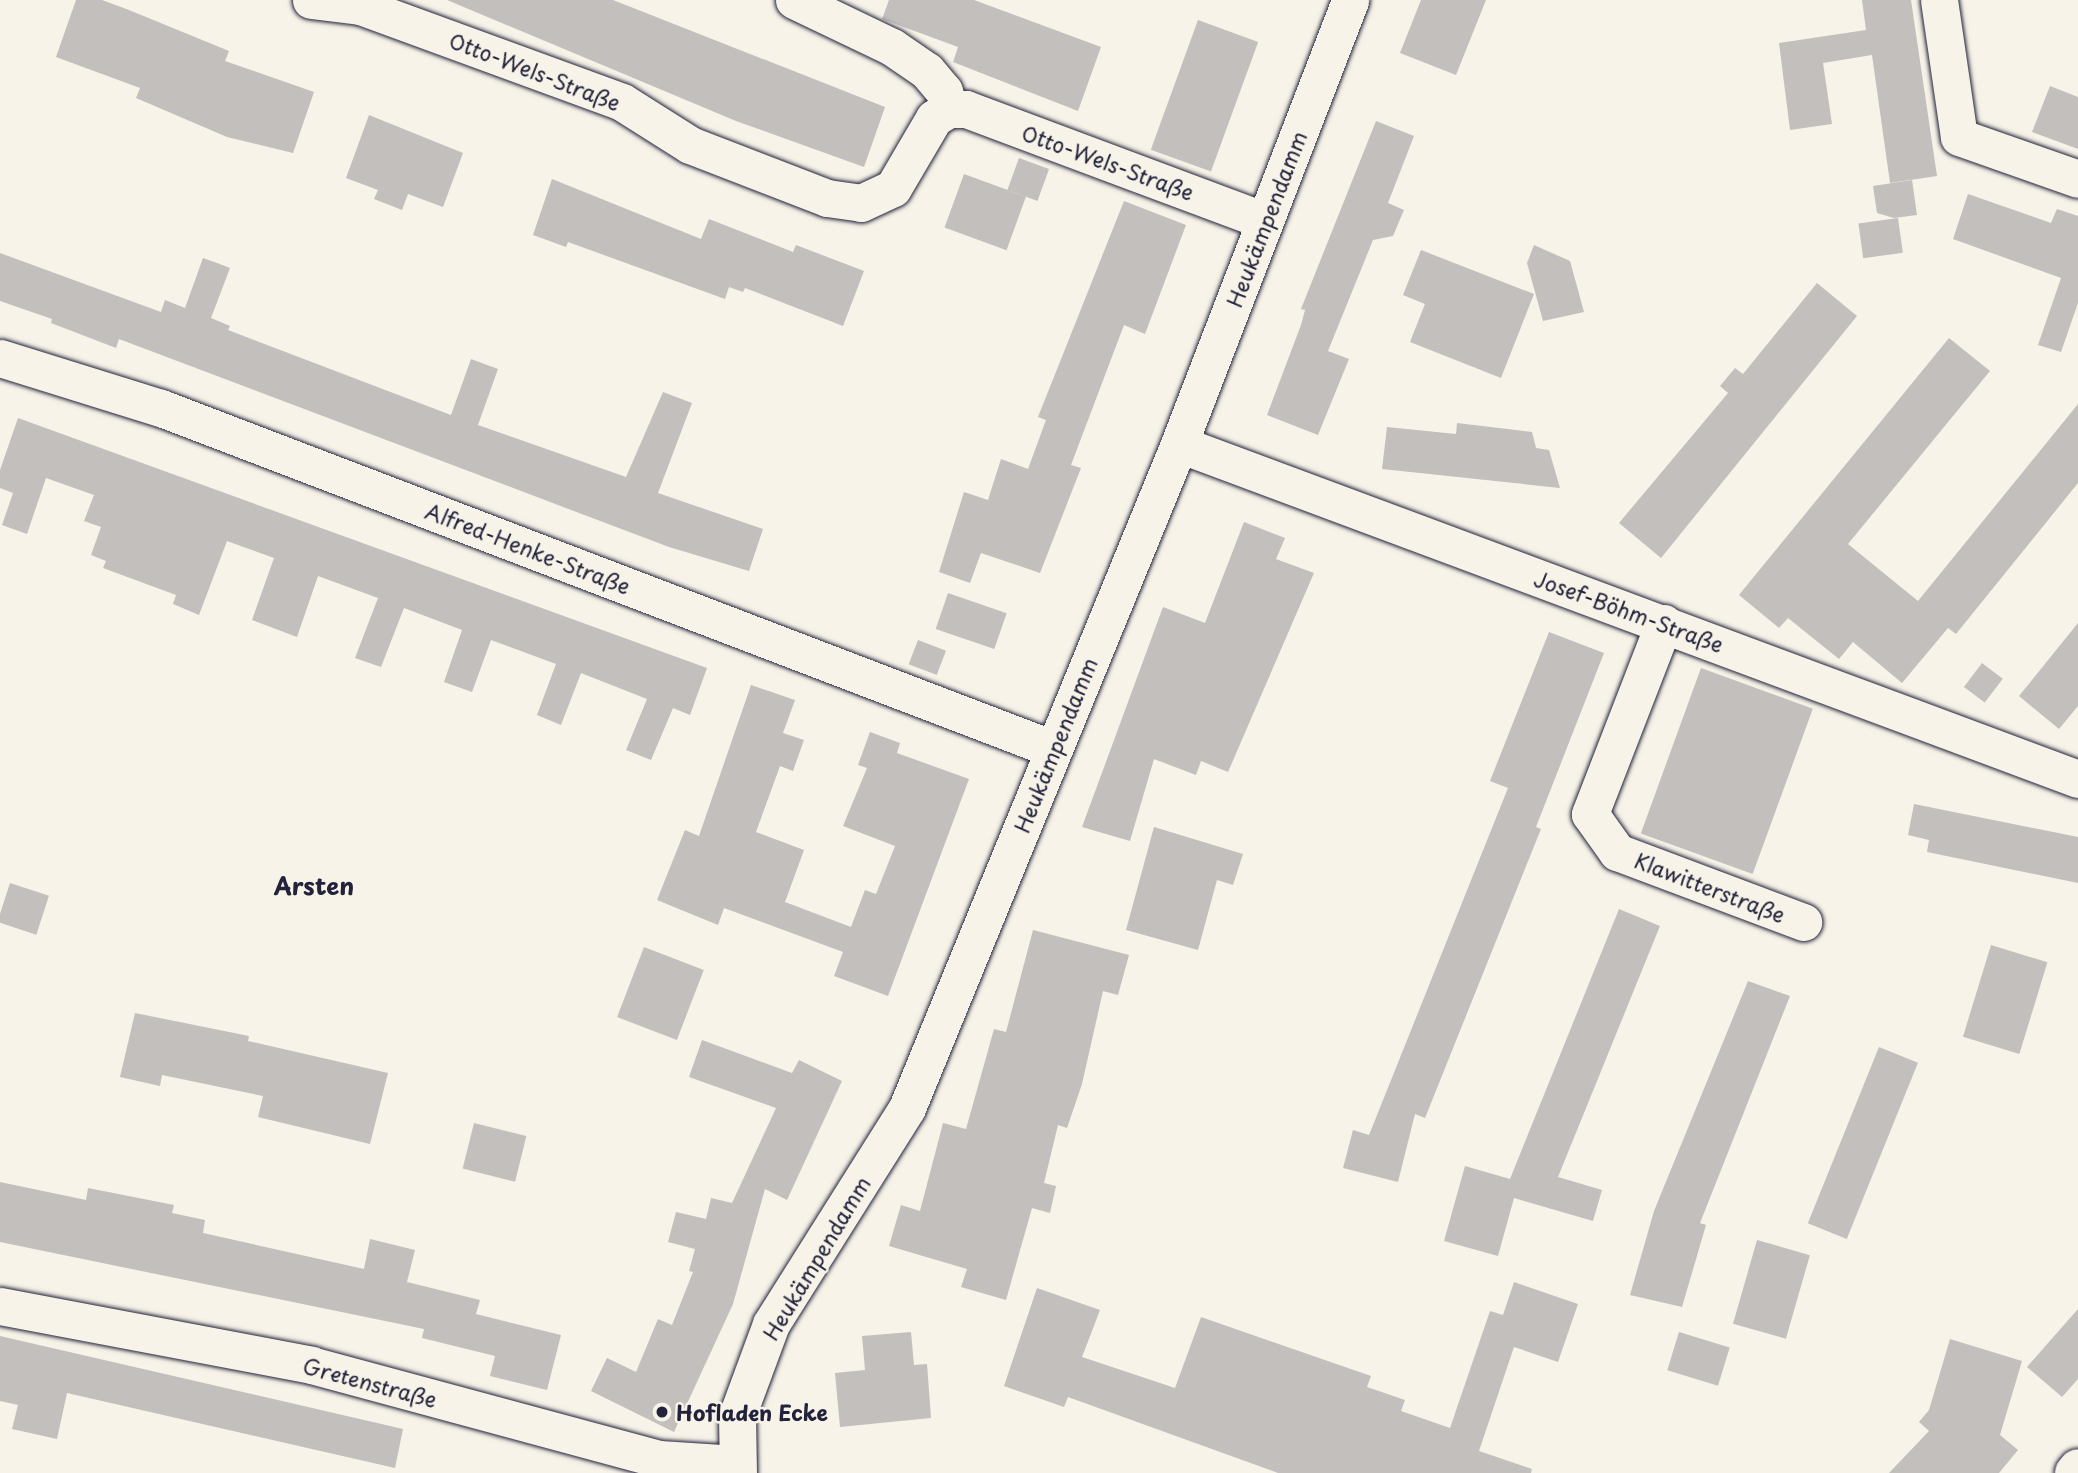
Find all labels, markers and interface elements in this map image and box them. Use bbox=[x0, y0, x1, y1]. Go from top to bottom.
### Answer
street label: Otto-Wels-Straße bbox=[446, 27, 624, 115]
street label: Otto-Wels-Straße bbox=[1019, 119, 1197, 205]
street label: Heukämpendamm bbox=[1221, 127, 1311, 311]
street label: Alfred-Henke-Straße bbox=[422, 497, 634, 599]
street label: Josef-Böhm-Straße bbox=[1531, 565, 1727, 657]
street label: Heukämpendamm bbox=[1008, 654, 1102, 836]
street label: Klawitterstraße bbox=[1631, 847, 1789, 927]
district label: Arsten bbox=[274, 872, 354, 900]
street label: Heukämpendamm bbox=[757, 1172, 875, 1344]
street label: Gretenstraße bbox=[300, 1352, 440, 1412]
place label: Hofladen Ecke bbox=[676, 1399, 829, 1425]
marker: Hofladen Ecke bbox=[654, 1404, 670, 1420]

